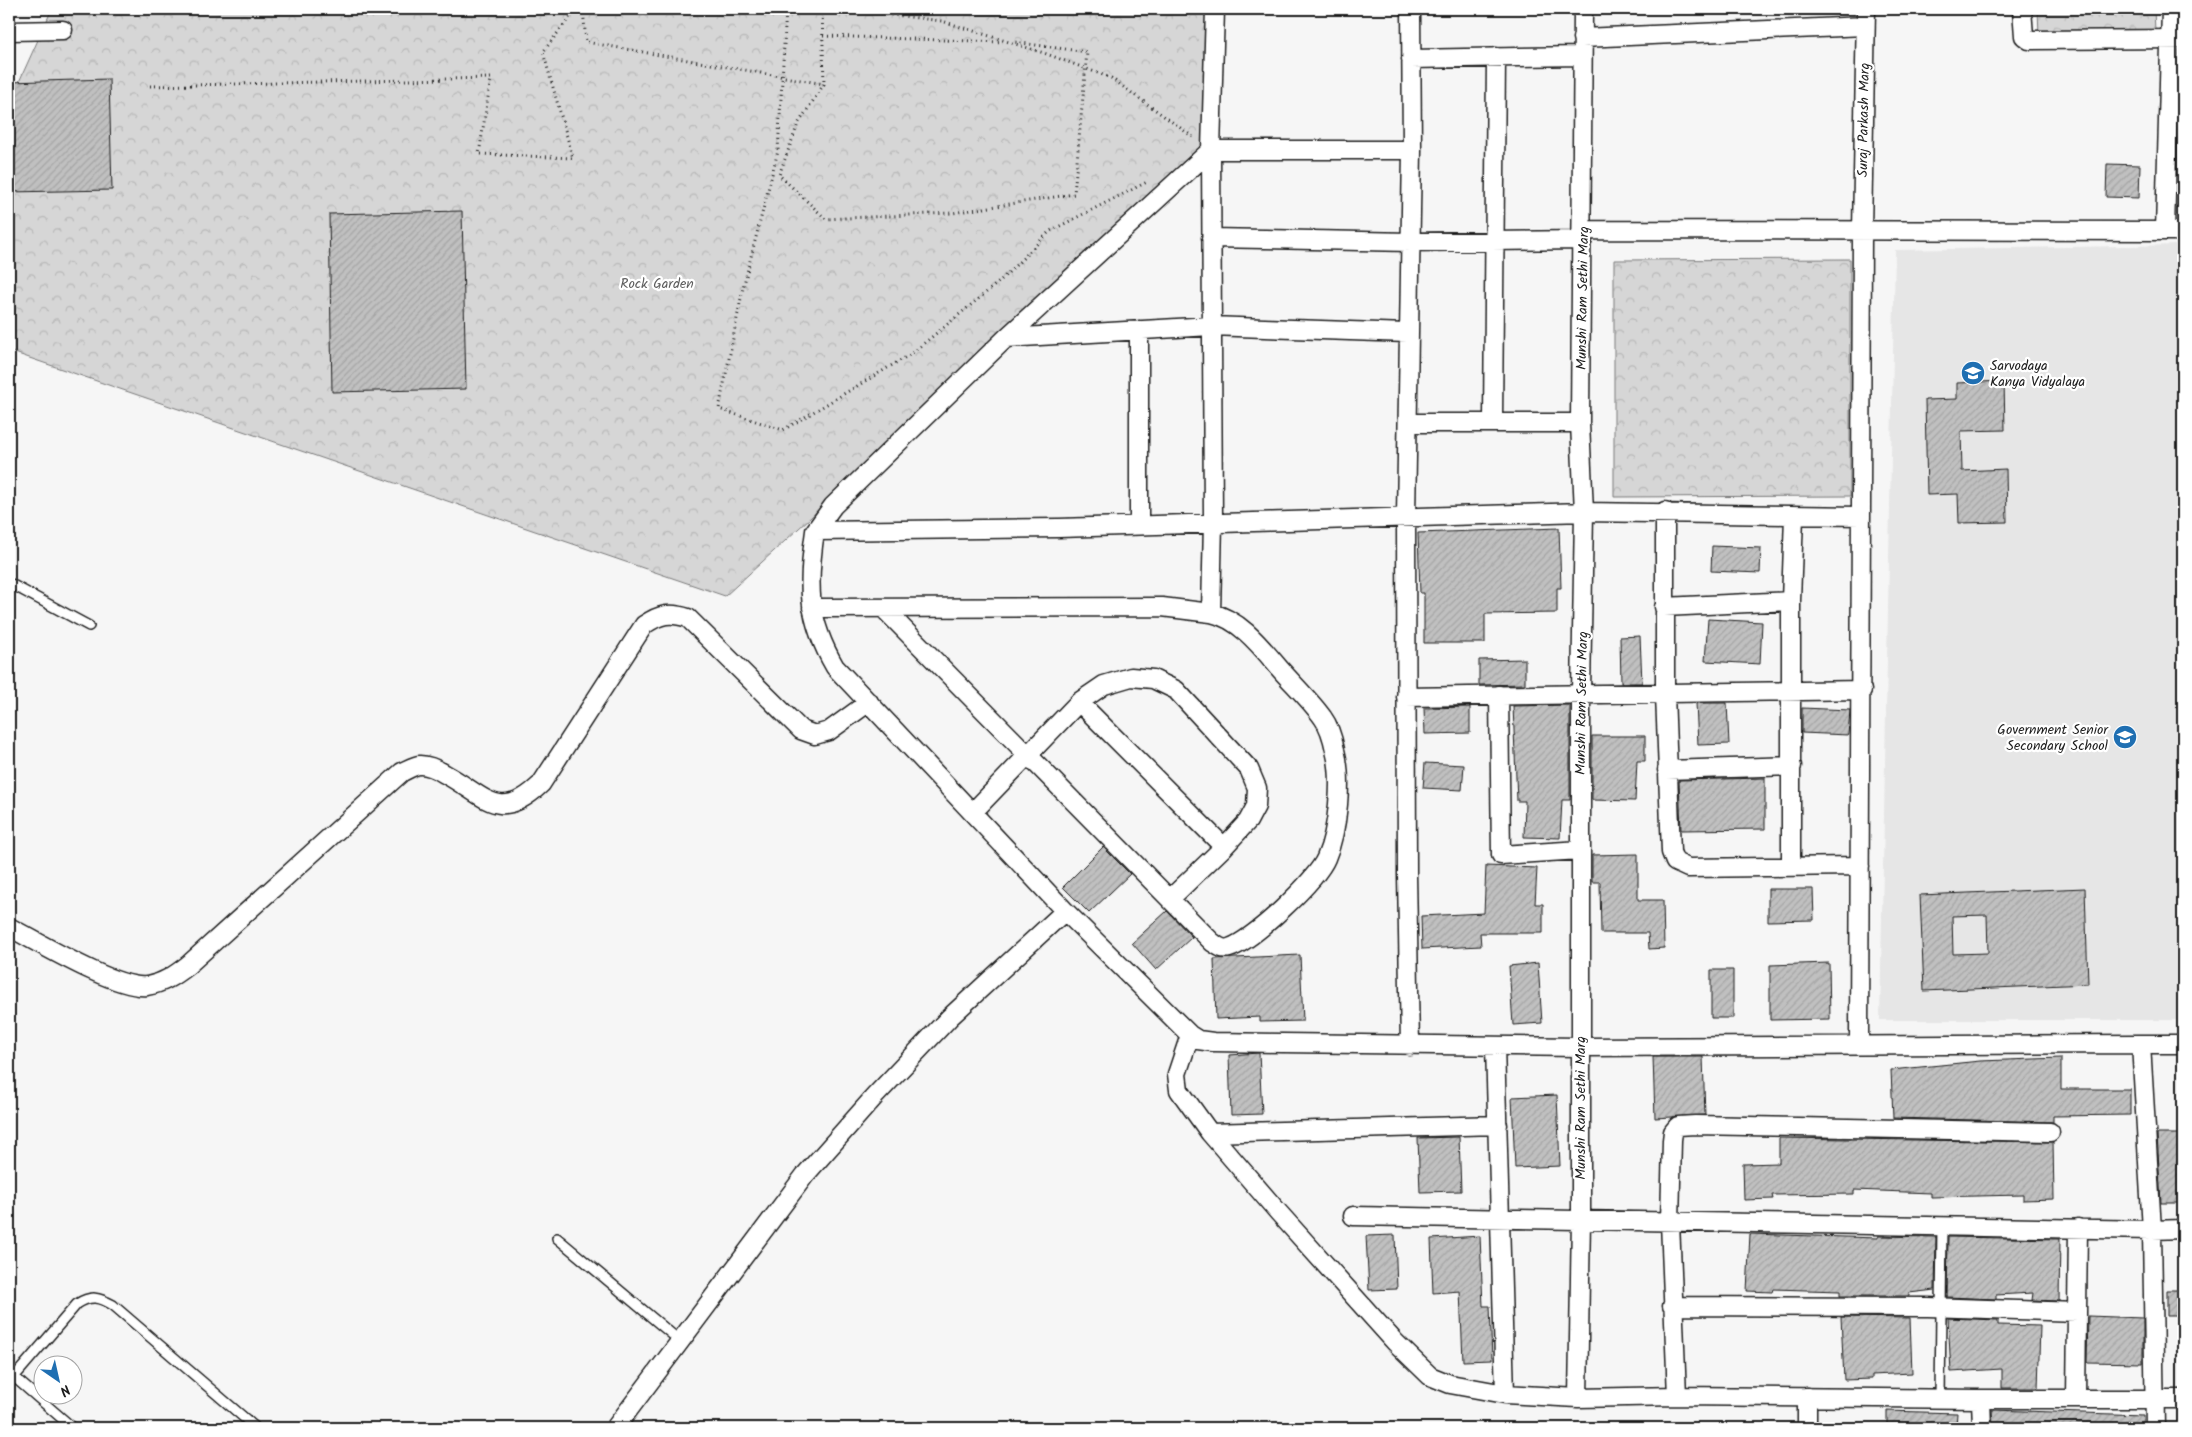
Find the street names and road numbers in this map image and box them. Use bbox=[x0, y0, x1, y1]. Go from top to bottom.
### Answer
street label: Suraj Parkash Marg bbox=[1852, 63, 1876, 177]
street label: Munshi Ram Sethi Marg bbox=[1571, 226, 1595, 370]
street label: Munshi Ram Sethi Marg bbox=[1570, 631, 1594, 775]
street label: Munshi Ram Sethi Marg bbox=[1570, 1036, 1592, 1180]

